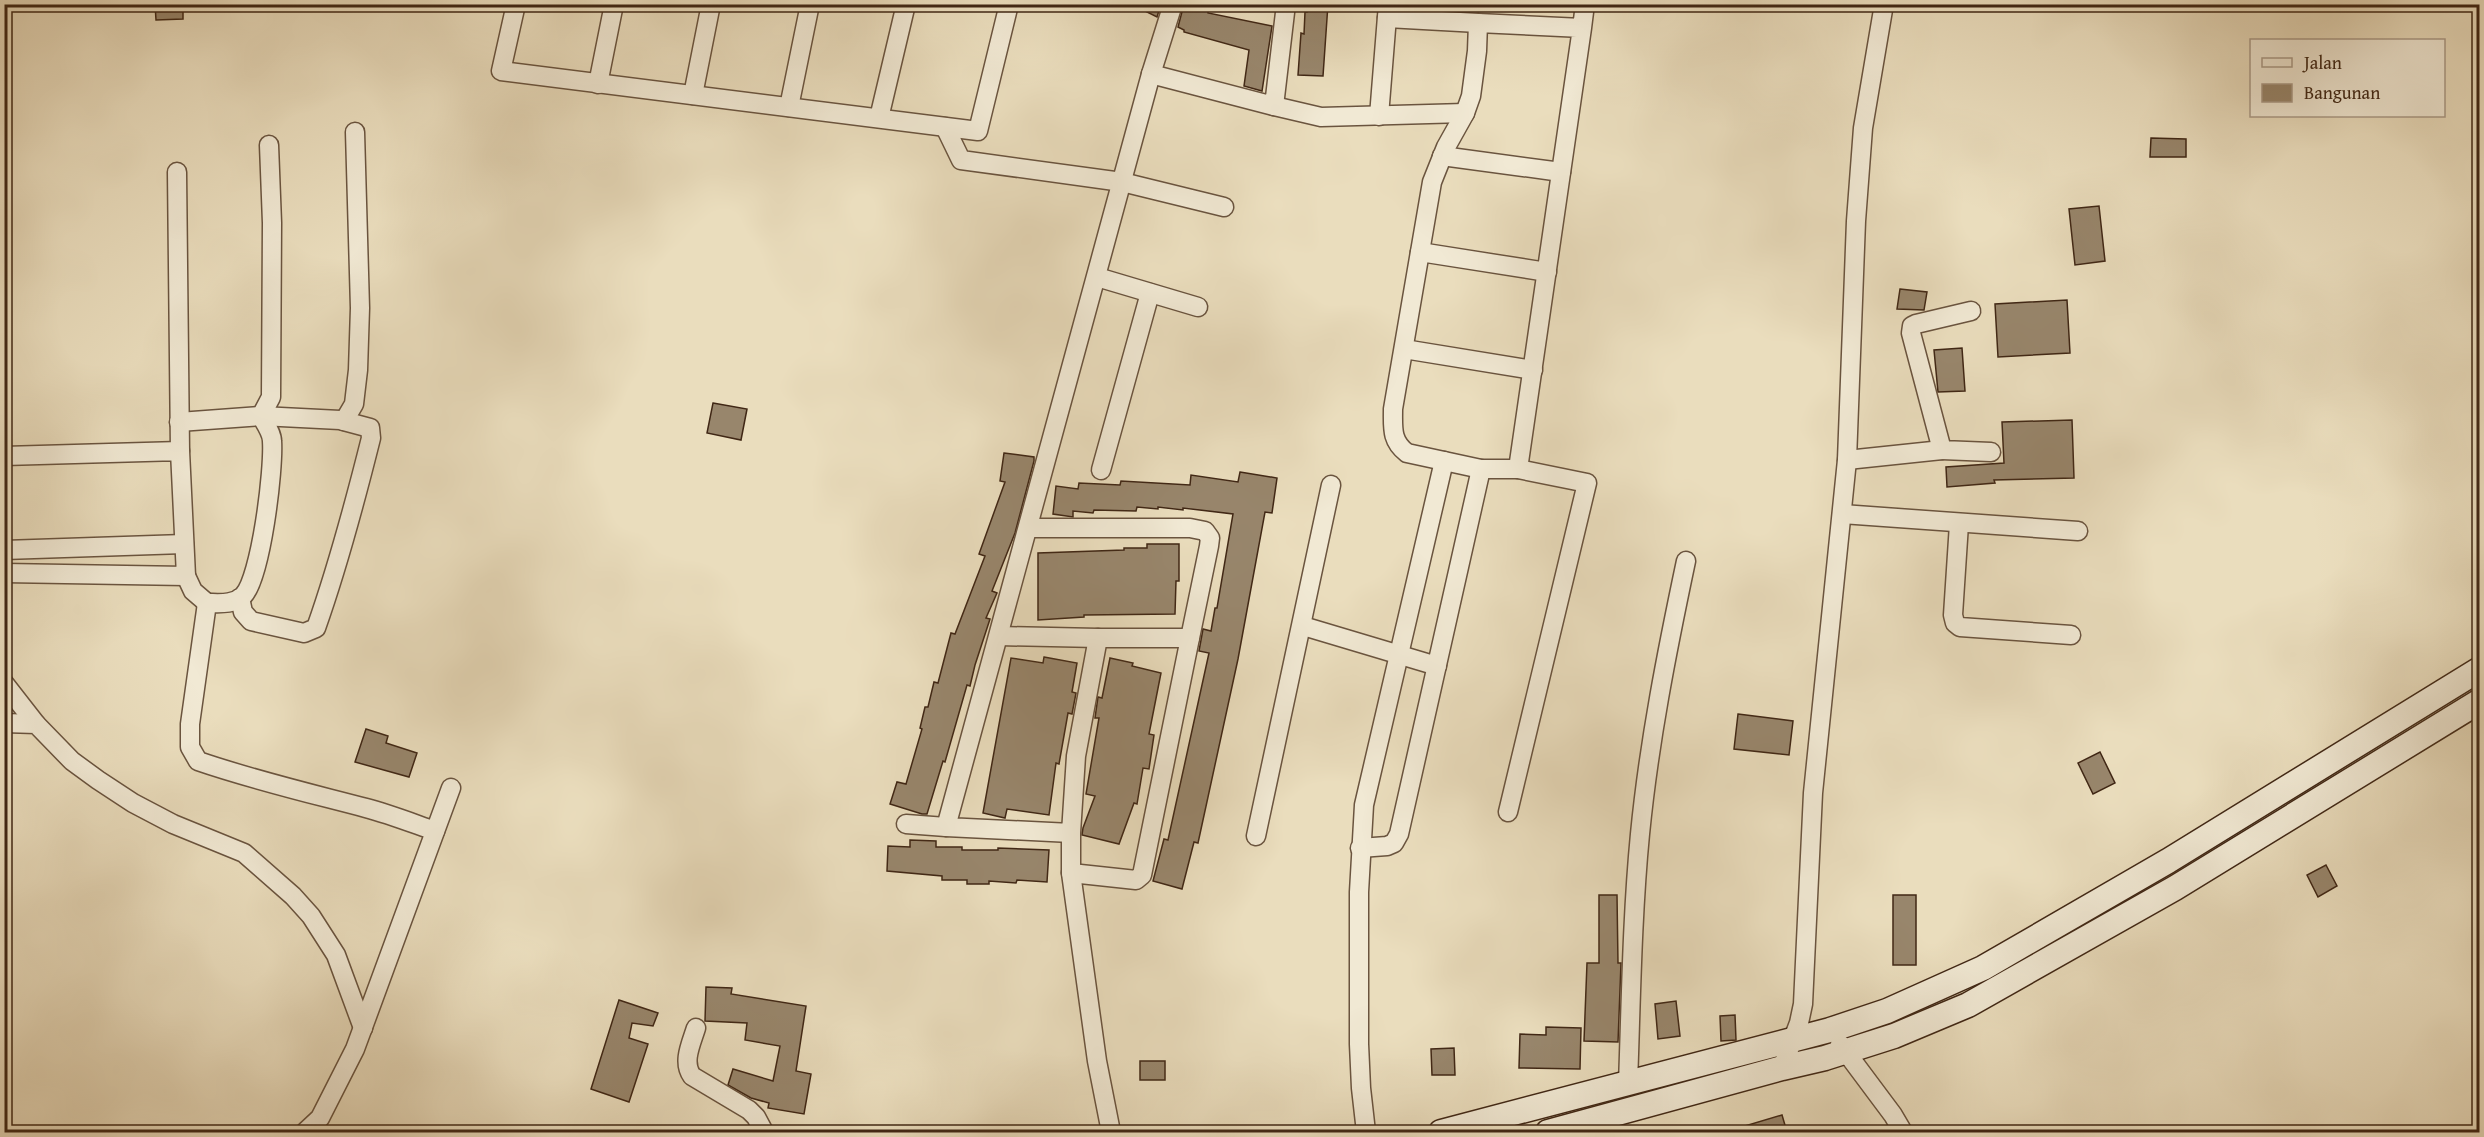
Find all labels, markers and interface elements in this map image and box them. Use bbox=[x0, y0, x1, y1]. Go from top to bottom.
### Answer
legend bbox=[2250, 39, 2445, 117]
text: Jalan bbox=[2302, 49, 2342, 76]
text: Bangunan bbox=[2304, 79, 2380, 106]

